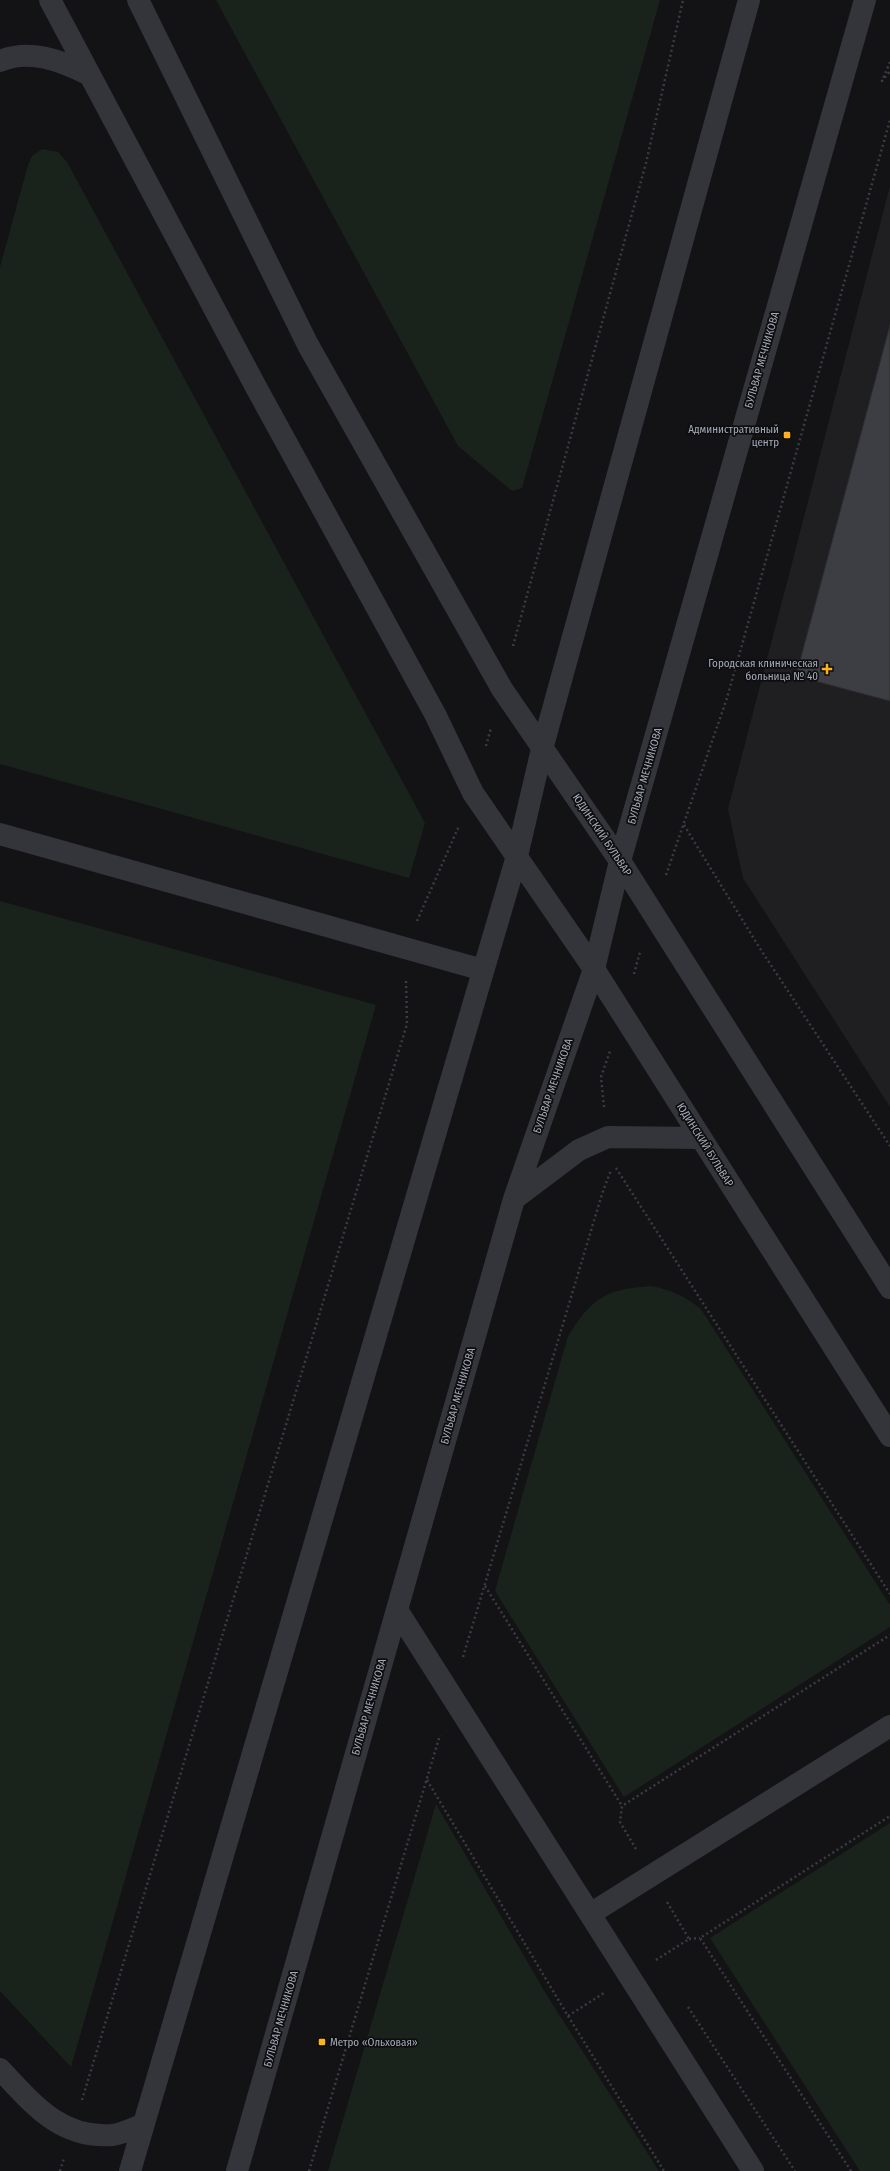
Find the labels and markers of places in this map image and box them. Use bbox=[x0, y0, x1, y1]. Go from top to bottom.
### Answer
place label: Административный центр bbox=[688, 423, 779, 449]
marker: Административный центр bbox=[782, 430, 792, 440]
place label: Городская клиническая больница № 40 bbox=[708, 657, 818, 683]
marker: Городская клиническая больница № 40 bbox=[821, 663, 833, 675]
place label: Метро «Ольховая» bbox=[330, 2036, 418, 2049]
marker: Метро «Ольховая» bbox=[317, 2037, 327, 2047]

